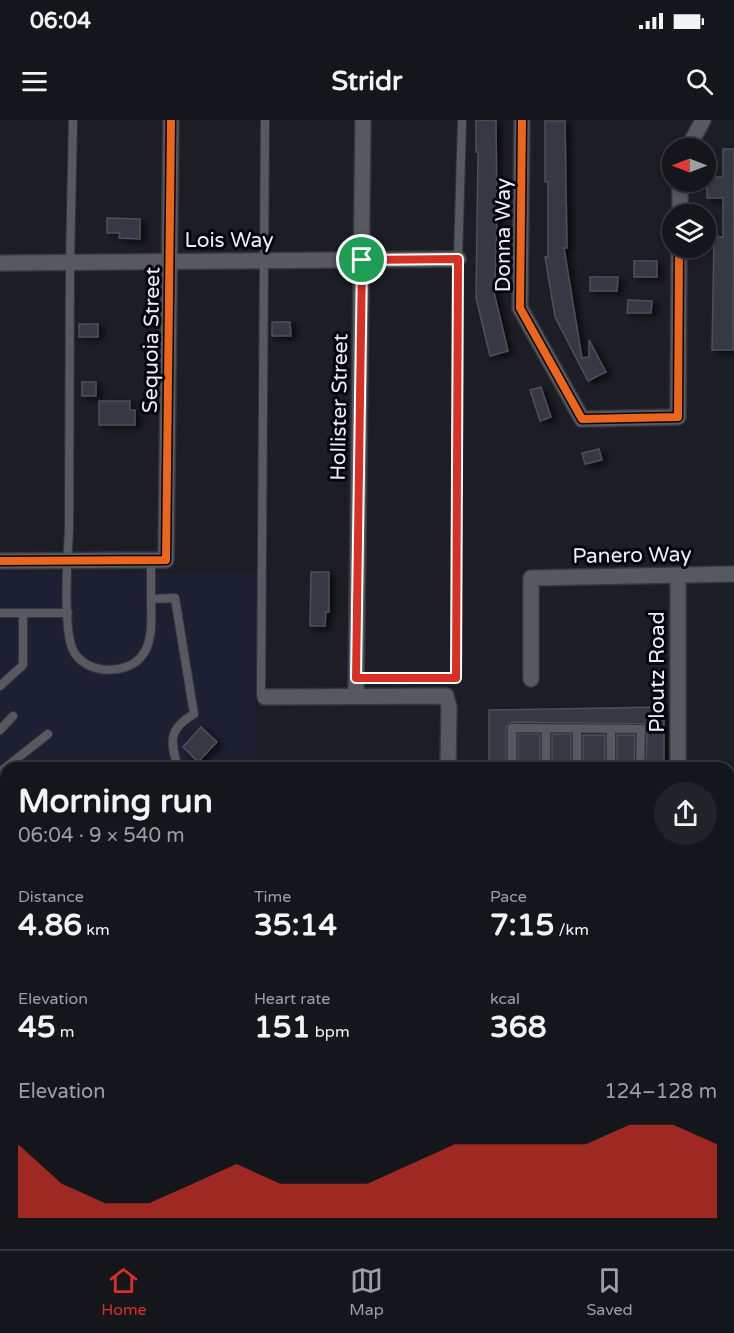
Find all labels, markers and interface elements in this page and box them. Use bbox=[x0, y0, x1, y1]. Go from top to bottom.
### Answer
text: 06:04 bbox=[30, 8, 91, 34]
icon: menu bbox=[18, 65, 51, 98]
text: Stridr bbox=[332, 65, 402, 98]
icon: search bbox=[683, 65, 716, 98]
north arrow bbox=[662, 138, 716, 192]
map controls bbox=[662, 138, 716, 258]
street label: Donna Way bbox=[491, 178, 516, 292]
button: layers bbox=[662, 204, 716, 258]
street label: Lois Way bbox=[185, 228, 273, 253]
pin bbox=[336, 234, 387, 285]
icon: arrive bbox=[345, 243, 378, 276]
street label: Sequoia Street bbox=[138, 267, 165, 413]
street label: Hollister Street bbox=[326, 333, 353, 481]
street label: Panero Way bbox=[572, 542, 692, 569]
street label: Ploutz Road bbox=[645, 611, 670, 733]
text: Morning run bbox=[18, 782, 213, 821]
button: share bbox=[654, 782, 717, 845]
text: 06:04 · 9 × 540 m bbox=[18, 824, 185, 848]
text: Distance bbox=[18, 887, 84, 907]
text: Time bbox=[254, 887, 291, 907]
text: Pace bbox=[490, 887, 527, 907]
text: 4.86 bbox=[18, 907, 82, 944]
text: 35:14 bbox=[254, 907, 337, 944]
text: 7:15 bbox=[490, 907, 554, 944]
text: km bbox=[82, 920, 110, 940]
text: /km bbox=[554, 920, 589, 940]
text: Elevation bbox=[18, 989, 88, 1009]
text: Heart rate bbox=[254, 989, 330, 1009]
text: kcal bbox=[490, 989, 520, 1009]
text: 45 bbox=[18, 1009, 56, 1046]
text: 151 bbox=[254, 1009, 311, 1046]
text: 368 bbox=[490, 1009, 547, 1046]
text: m bbox=[56, 1022, 75, 1042]
text: bpm bbox=[311, 1022, 350, 1042]
text: Elevation bbox=[18, 1080, 105, 1104]
text: 124–128 m bbox=[604, 1080, 717, 1104]
tab: Home bbox=[101, 1264, 147, 1320]
tab: Map bbox=[349, 1264, 384, 1320]
tab: Saved bbox=[586, 1264, 633, 1320]

